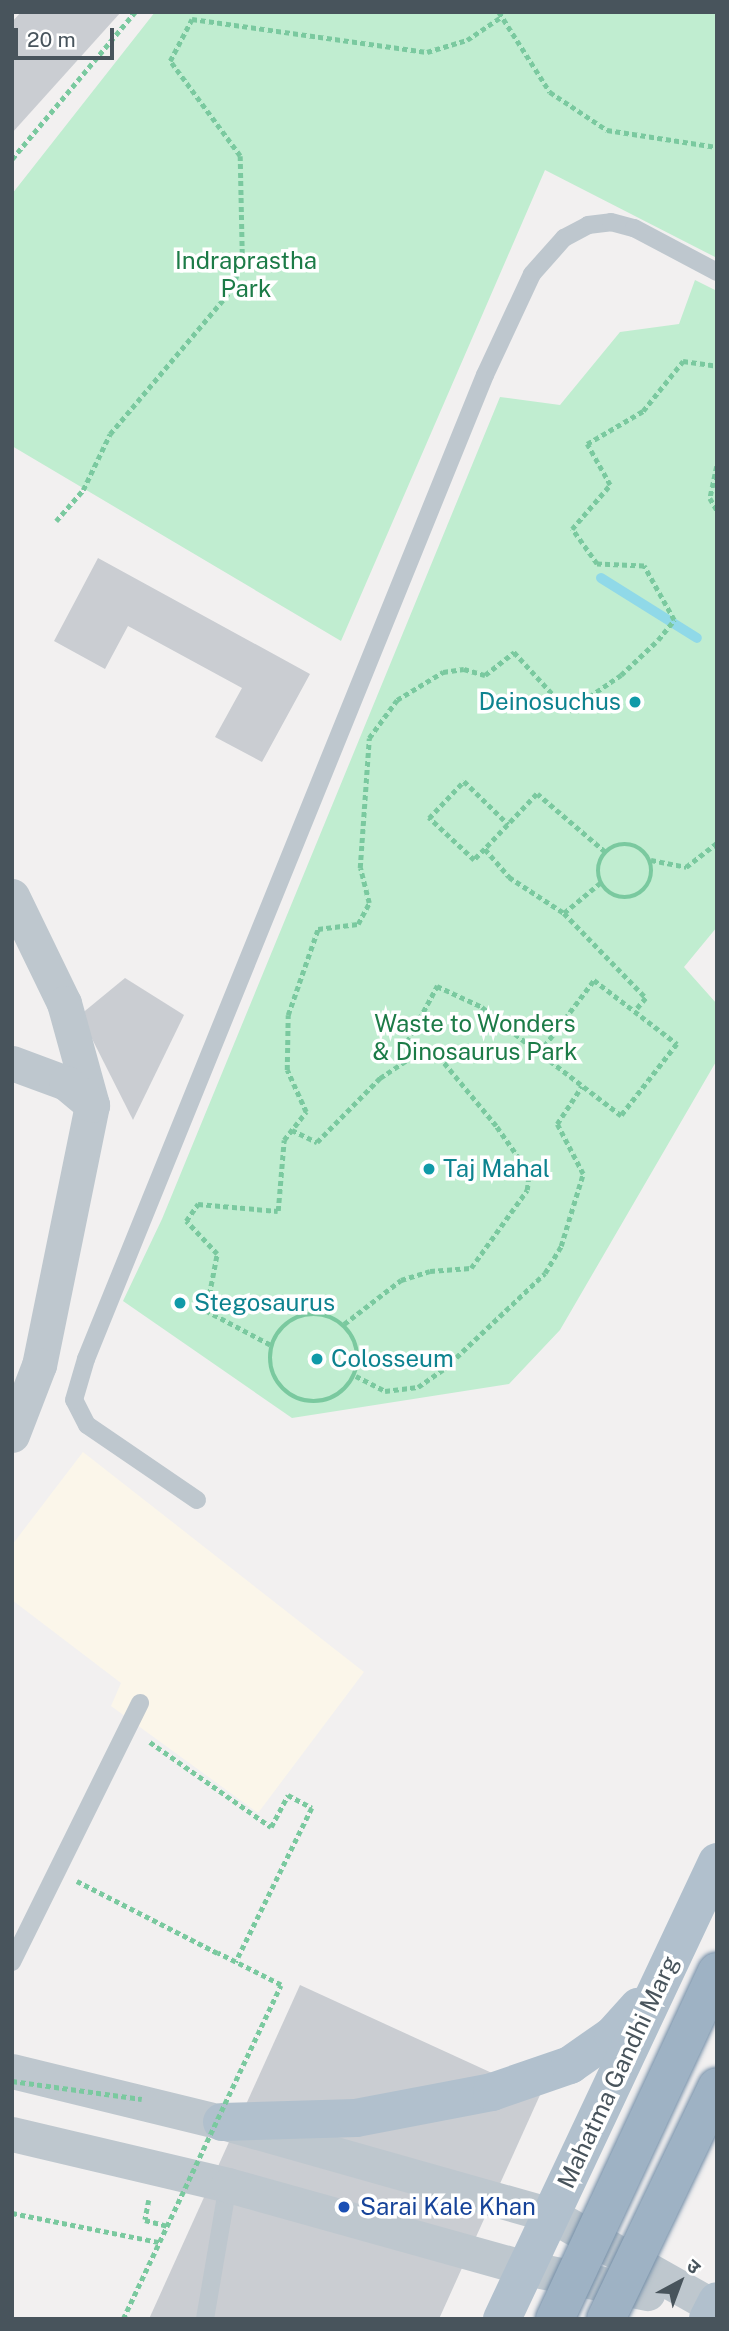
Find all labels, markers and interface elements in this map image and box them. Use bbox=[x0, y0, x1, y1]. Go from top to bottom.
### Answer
scale bar bbox=[18, 14, 117, 58]
text: 20 m bbox=[27, 27, 76, 52]
park label: Indraprastha Park bbox=[175, 247, 317, 303]
place label: Deinosuchus bbox=[478, 688, 621, 716]
marker: Deinosuchus bbox=[627, 694, 643, 710]
park label: Waste to Wonders & Dinosaurus Park bbox=[373, 1010, 577, 1066]
place label: Taj Mahal bbox=[443, 1155, 550, 1183]
marker: Taj Mahal bbox=[421, 1161, 437, 1177]
place label: Stegosaurus bbox=[194, 1289, 335, 1317]
marker: Stegosaurus bbox=[172, 1295, 188, 1311]
place label: Colosseum bbox=[331, 1345, 454, 1373]
marker: Colosseum bbox=[309, 1351, 325, 1367]
street label: Mahatma Gandhi Marg bbox=[551, 1951, 685, 2193]
place label: Sarai Kale Khan bbox=[360, 2193, 536, 2221]
marker: Sarai Kale Khan bbox=[334, 2197, 354, 2217]
north arrow bbox=[645, 2247, 715, 2317]
text: उ bbox=[682, 2254, 705, 2278]

